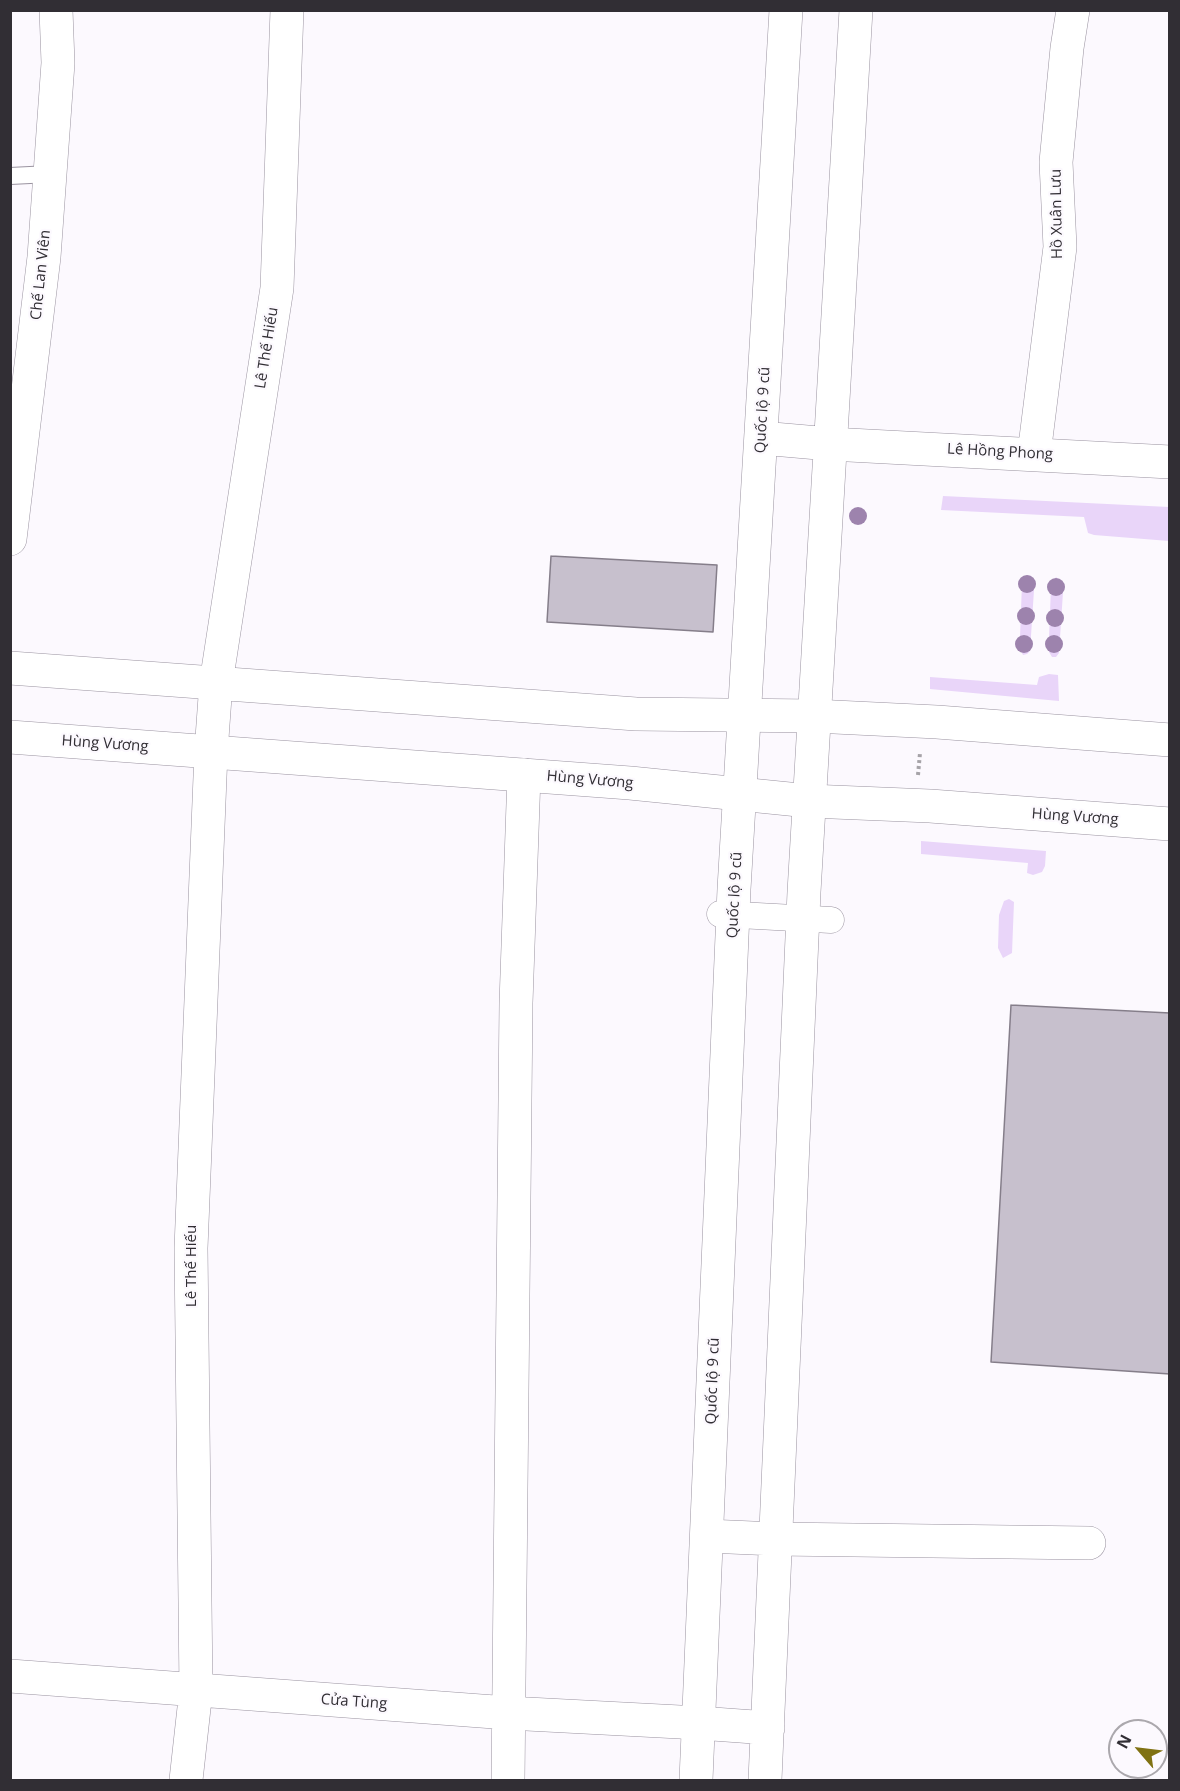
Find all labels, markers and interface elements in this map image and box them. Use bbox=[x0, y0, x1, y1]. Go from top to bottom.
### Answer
street label: Hồ Xuân Lưu bbox=[1047, 169, 1067, 259]
street label: Chế Lan Viên bbox=[27, 229, 55, 321]
street label: Lê Thế Hiếu bbox=[252, 306, 282, 390]
street label: Quốc lộ 9 cũ bbox=[752, 366, 774, 454]
street label: Lê Hồng Phong bbox=[947, 440, 1053, 464]
street label: Hùng Vương bbox=[61, 732, 149, 756]
street label: Hùng Vương bbox=[546, 767, 634, 793]
street label: Hùng Vương bbox=[1031, 805, 1119, 829]
street label: Quốc lộ 9 cũ bbox=[724, 851, 746, 939]
street label: Lê Thế Hiếu bbox=[183, 1225, 201, 1307]
street label: Quốc lộ 9 cũ bbox=[702, 1337, 724, 1425]
street label: Cửa Tùng bbox=[320, 1691, 388, 1713]
north arrow bbox=[1108, 1719, 1168, 1779]
text: N bbox=[1111, 1731, 1137, 1752]

